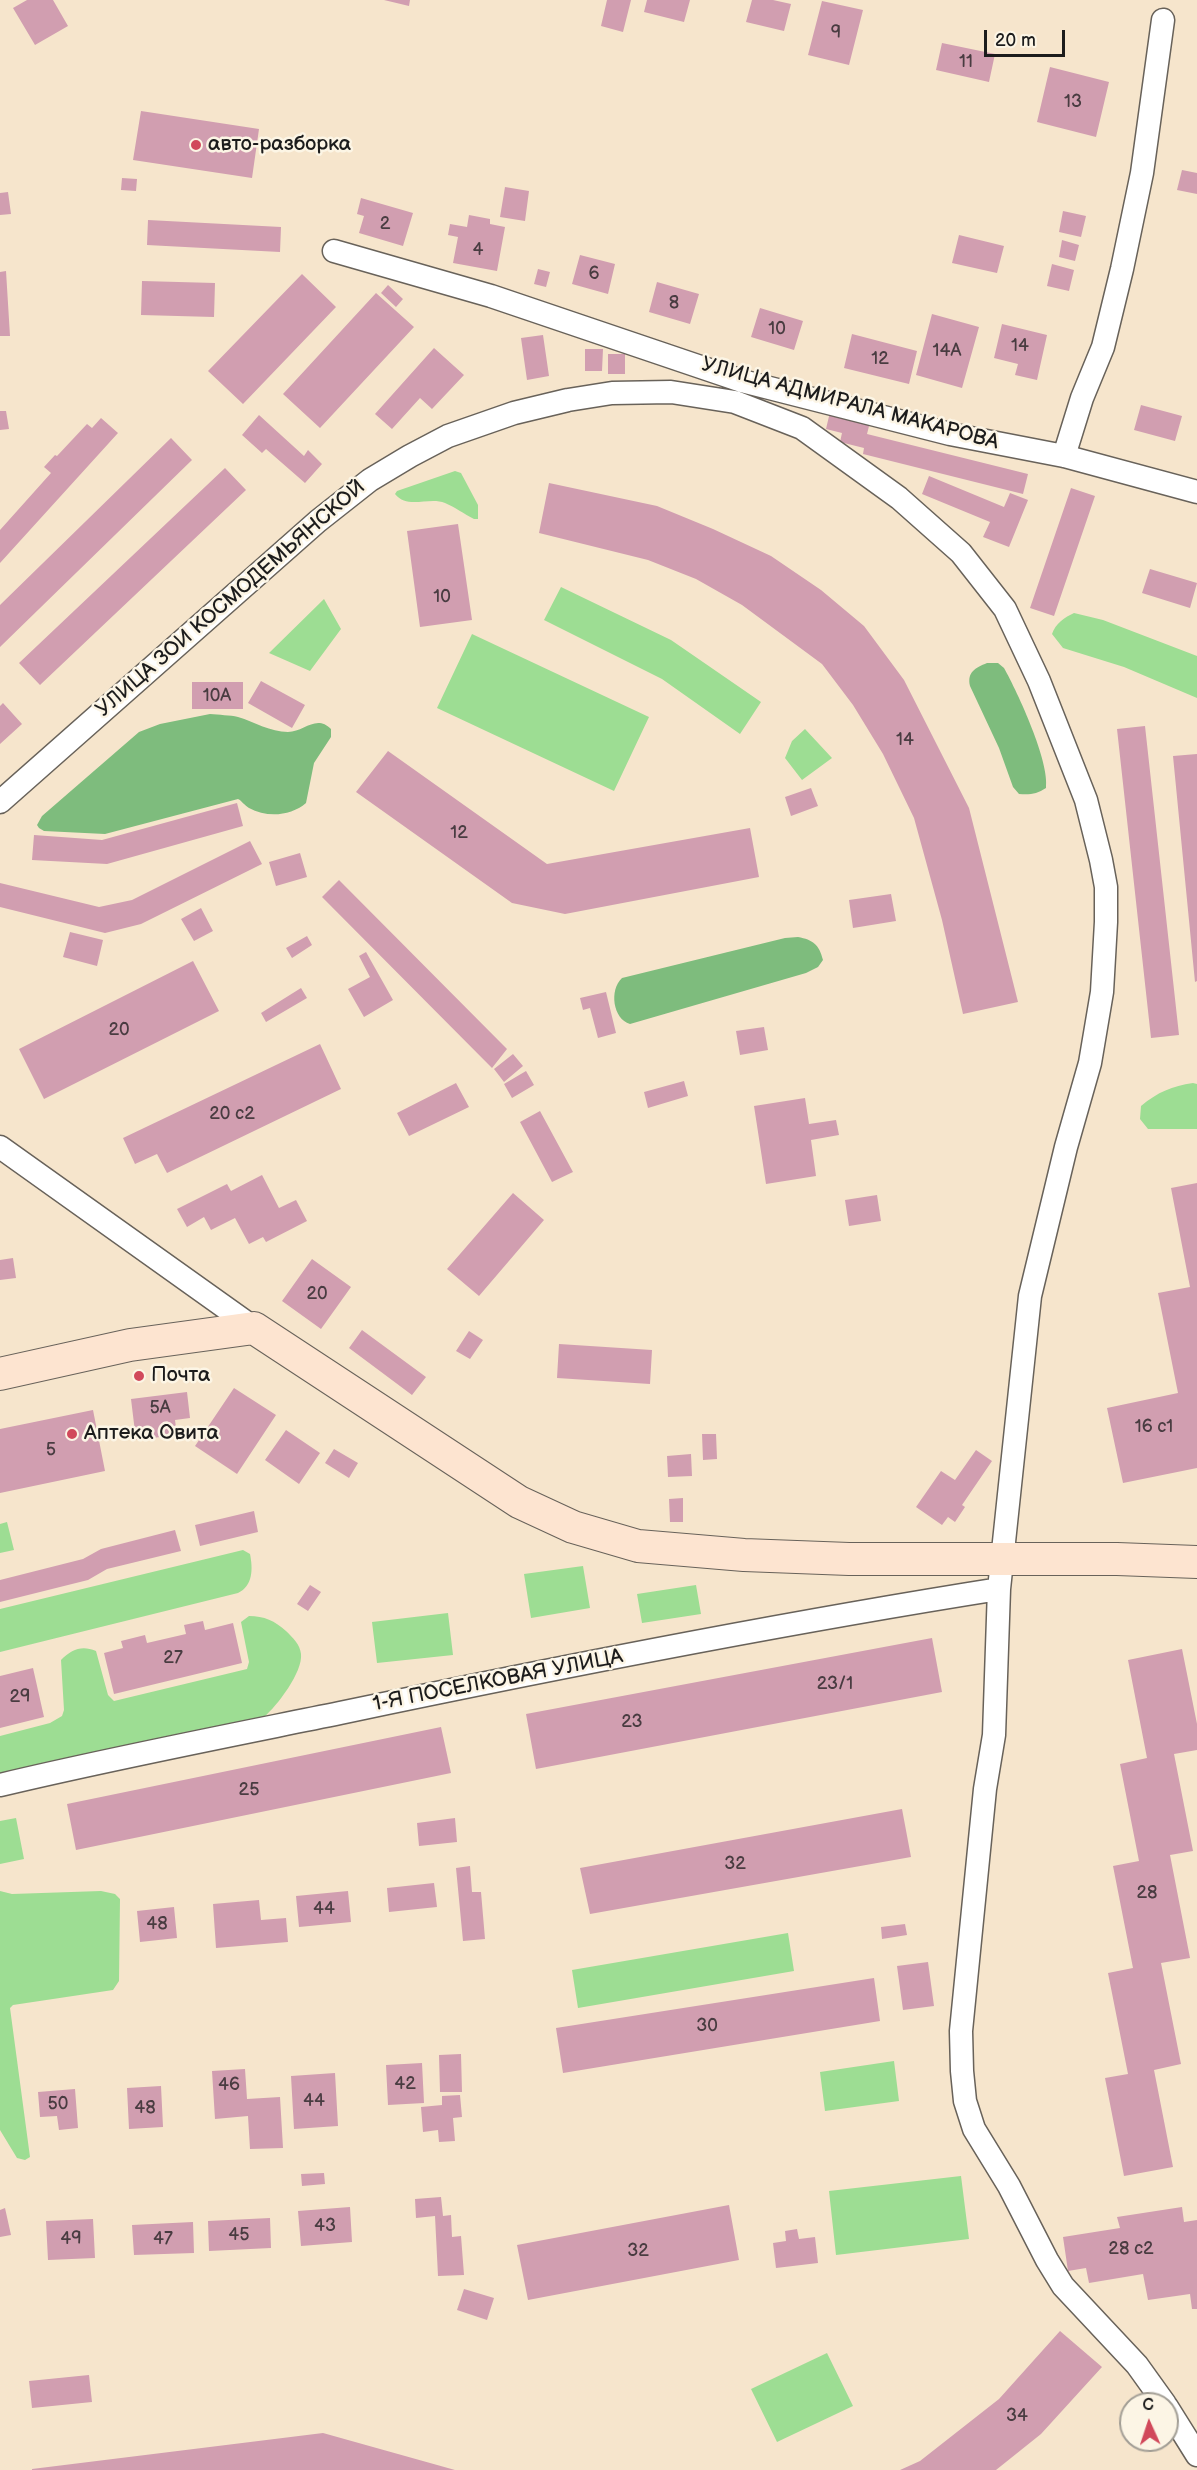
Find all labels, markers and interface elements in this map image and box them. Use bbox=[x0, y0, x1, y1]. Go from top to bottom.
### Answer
scale bar bbox=[987, 18, 1068, 56]
house number: 9 bbox=[831, 22, 841, 44]
text: 20 m bbox=[995, 30, 1036, 51]
house number: 11 bbox=[959, 51, 973, 73]
house number: 13 bbox=[1064, 91, 1082, 113]
place label: авто-разборка bbox=[208, 132, 351, 158]
marker: авто-разборка bbox=[189, 138, 203, 152]
house number: 2 bbox=[380, 213, 390, 235]
house number: 4 bbox=[473, 239, 483, 261]
house number: 6 bbox=[589, 263, 599, 285]
house number: 8 bbox=[669, 292, 679, 314]
house number: 10 bbox=[768, 318, 786, 340]
house number: 14 bbox=[1011, 335, 1029, 357]
house number: 14А bbox=[933, 340, 961, 362]
house number: 12 bbox=[871, 348, 889, 370]
street label: УЛИЦА АДМИРАЛА МАКАРОВА bbox=[699, 352, 1001, 456]
street label: УЛИЦА ЗОИ КОСМОДЕМЬЯНСКОЙ bbox=[91, 475, 371, 723]
house number: 10 bbox=[433, 586, 451, 608]
house number: 10А bbox=[203, 685, 231, 707]
house number: 14 bbox=[896, 729, 914, 751]
house number: 12 bbox=[450, 822, 468, 844]
house number: 20 bbox=[108, 1019, 130, 1041]
house number: 20 с2 bbox=[209, 1103, 255, 1125]
house number: 20 bbox=[306, 1283, 328, 1305]
place label: Почта bbox=[151, 1363, 210, 1389]
marker: Почта bbox=[132, 1369, 146, 1383]
house number: 5А bbox=[149, 1397, 171, 1419]
house number: 16 с1 bbox=[1135, 1416, 1173, 1438]
place label: Аптека Овита bbox=[84, 1421, 219, 1447]
marker: Аптека Овита bbox=[65, 1427, 79, 1441]
house number: 5 bbox=[46, 1439, 56, 1461]
street label: 1-Я ПОСЕЛКОВАЯ УЛИЦА bbox=[371, 1644, 625, 1718]
house number: 27 bbox=[163, 1647, 183, 1669]
house number: 23/1 bbox=[817, 1673, 853, 1695]
house number: 29 bbox=[9, 1686, 31, 1708]
house number: 23 bbox=[621, 1711, 643, 1733]
house number: 25 bbox=[239, 1779, 259, 1801]
house number: 32 bbox=[724, 1853, 746, 1875]
house number: 28 bbox=[1136, 1882, 1158, 1904]
house number: 44 bbox=[313, 1898, 335, 1920]
house number: 48 bbox=[146, 1913, 168, 1935]
house number: 30 bbox=[696, 2015, 718, 2037]
house number: 42 bbox=[394, 2073, 416, 2095]
house number: 46 bbox=[218, 2074, 240, 2096]
house number: 44 bbox=[303, 2090, 325, 2112]
house number: 50 bbox=[48, 2093, 68, 2115]
house number: 48 bbox=[134, 2097, 156, 2119]
house number: 43 bbox=[314, 2215, 336, 2237]
house number: 45 bbox=[228, 2224, 250, 2246]
house number: 49 bbox=[60, 2228, 82, 2250]
house number: 47 bbox=[153, 2228, 173, 2250]
house number: 28 с2 bbox=[1108, 2238, 1154, 2260]
house number: 32 bbox=[627, 2240, 649, 2262]
north arrow bbox=[1119, 2392, 1179, 2452]
text: С bbox=[1142, 2396, 1154, 2415]
house number: 34 bbox=[1006, 2405, 1028, 2427]

